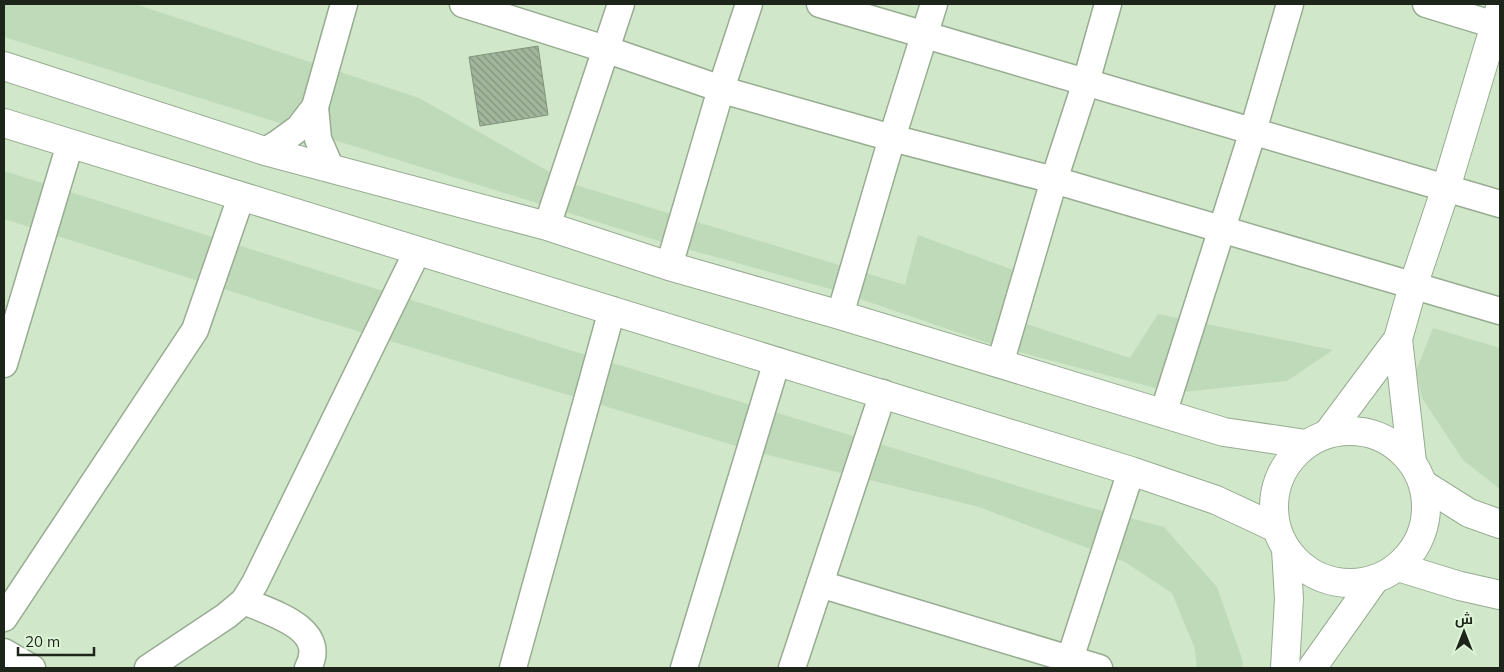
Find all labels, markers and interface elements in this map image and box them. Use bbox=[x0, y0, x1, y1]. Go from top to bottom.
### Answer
north arrow bbox=[1439, 607, 1489, 657]
text: ش bbox=[1455, 610, 1473, 628]
scale bar bbox=[18, 624, 94, 656]
text: 20 m bbox=[25, 632, 60, 651]

